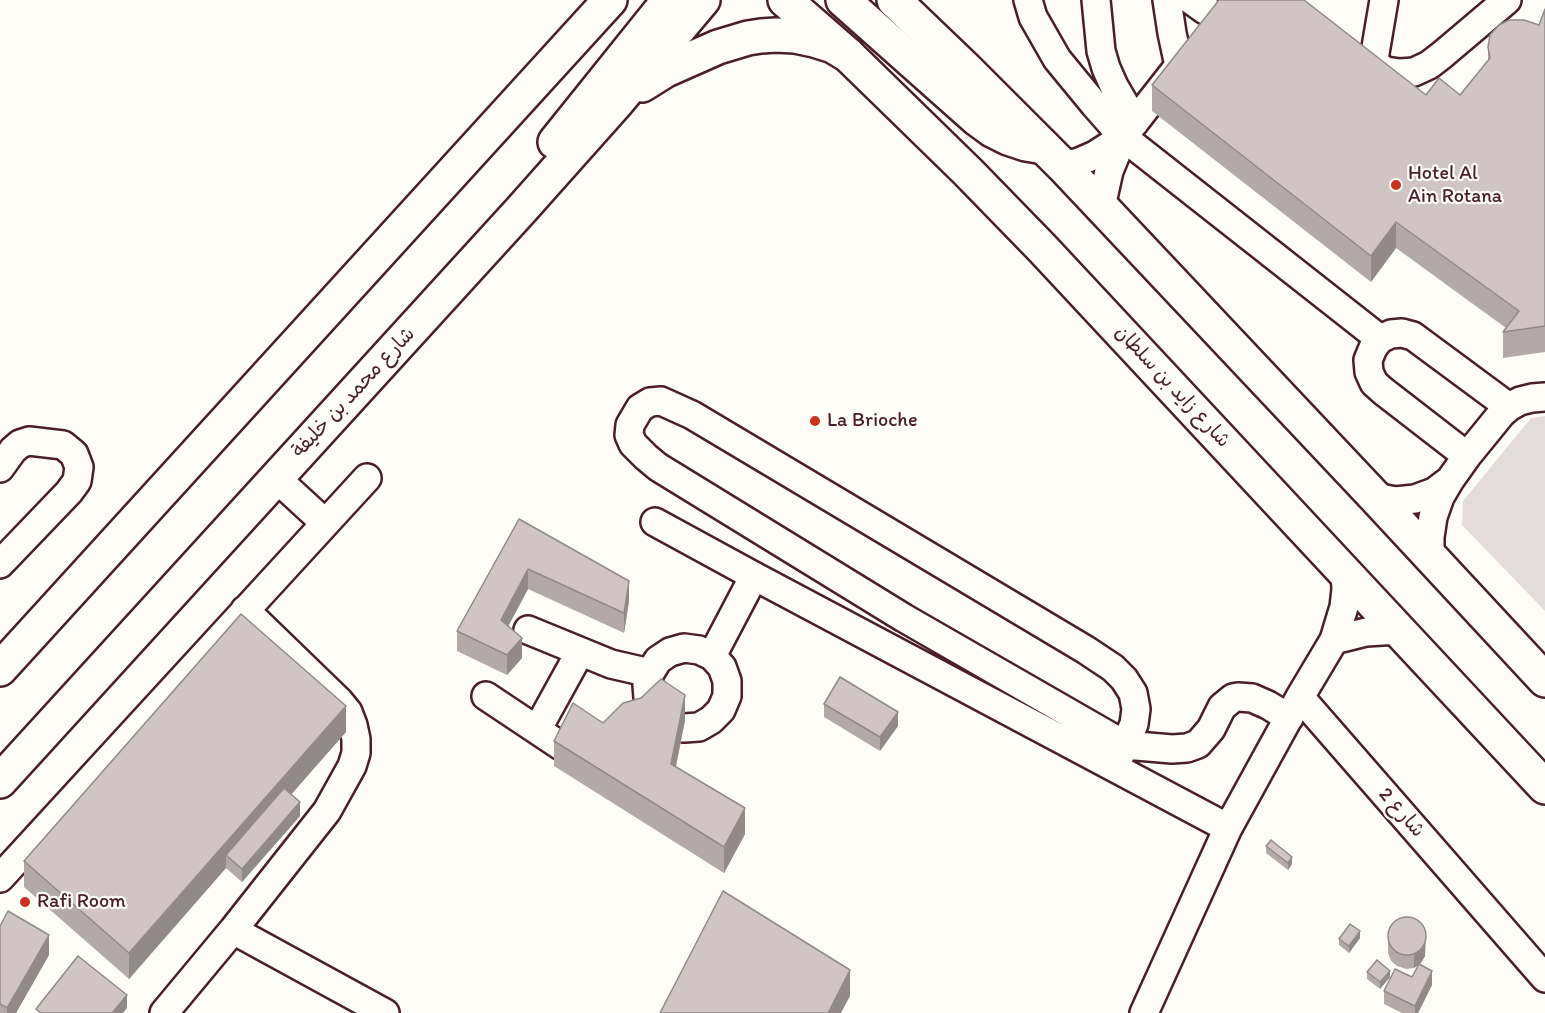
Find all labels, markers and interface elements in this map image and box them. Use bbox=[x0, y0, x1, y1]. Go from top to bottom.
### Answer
place label: Hotel Al Ain Rotana bbox=[1408, 162, 1502, 209]
marker: Hotel Al Ain Rotana bbox=[1389, 178, 1403, 192]
street label: شارع زايد بن سلطان bbox=[1109, 321, 1235, 453]
street label: شارع محمد بن خليفة bbox=[287, 323, 421, 463]
place label: La Brioche bbox=[827, 409, 918, 433]
marker: La Brioche bbox=[808, 414, 822, 428]
street label: شارع 2 bbox=[1373, 783, 1429, 843]
place label: Rafi Room bbox=[37, 890, 126, 914]
marker: Rafi Room bbox=[18, 895, 32, 909]

